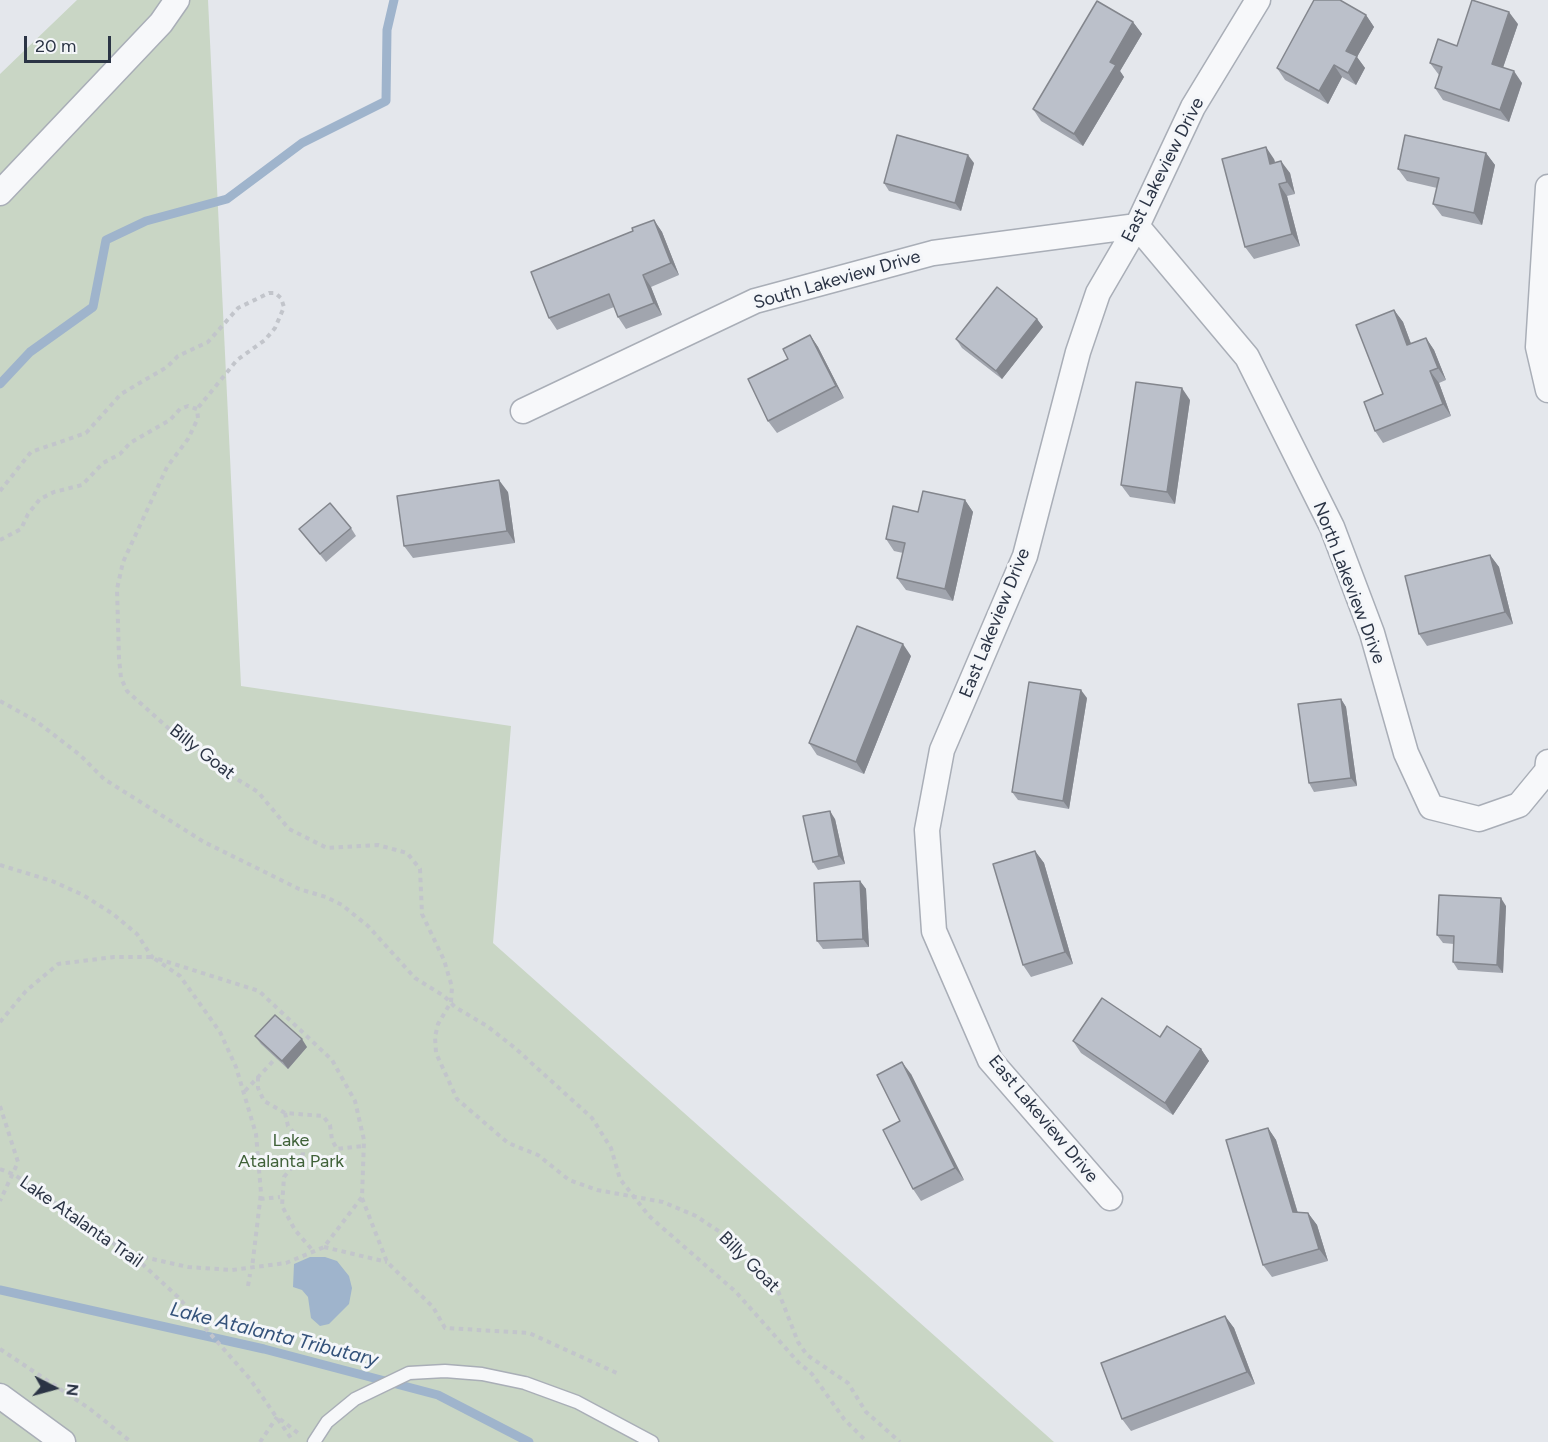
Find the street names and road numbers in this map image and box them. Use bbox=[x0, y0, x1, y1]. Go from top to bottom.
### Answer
street label: East Lakeview Drive bbox=[1117, 94, 1209, 246]
street label: South Lakeview Drive bbox=[751, 246, 923, 314]
street label: North Lakeview Drive bbox=[1308, 499, 1390, 667]
street label: East Lakeview Drive bbox=[955, 545, 1035, 701]
street label: Billy Goat bbox=[165, 720, 239, 784]
street label: East Lakeview Drive bbox=[983, 1051, 1103, 1187]
street label: Lake Atalanta Trail bbox=[15, 1171, 147, 1273]
street label: Billy Goat bbox=[714, 1227, 784, 1297]

